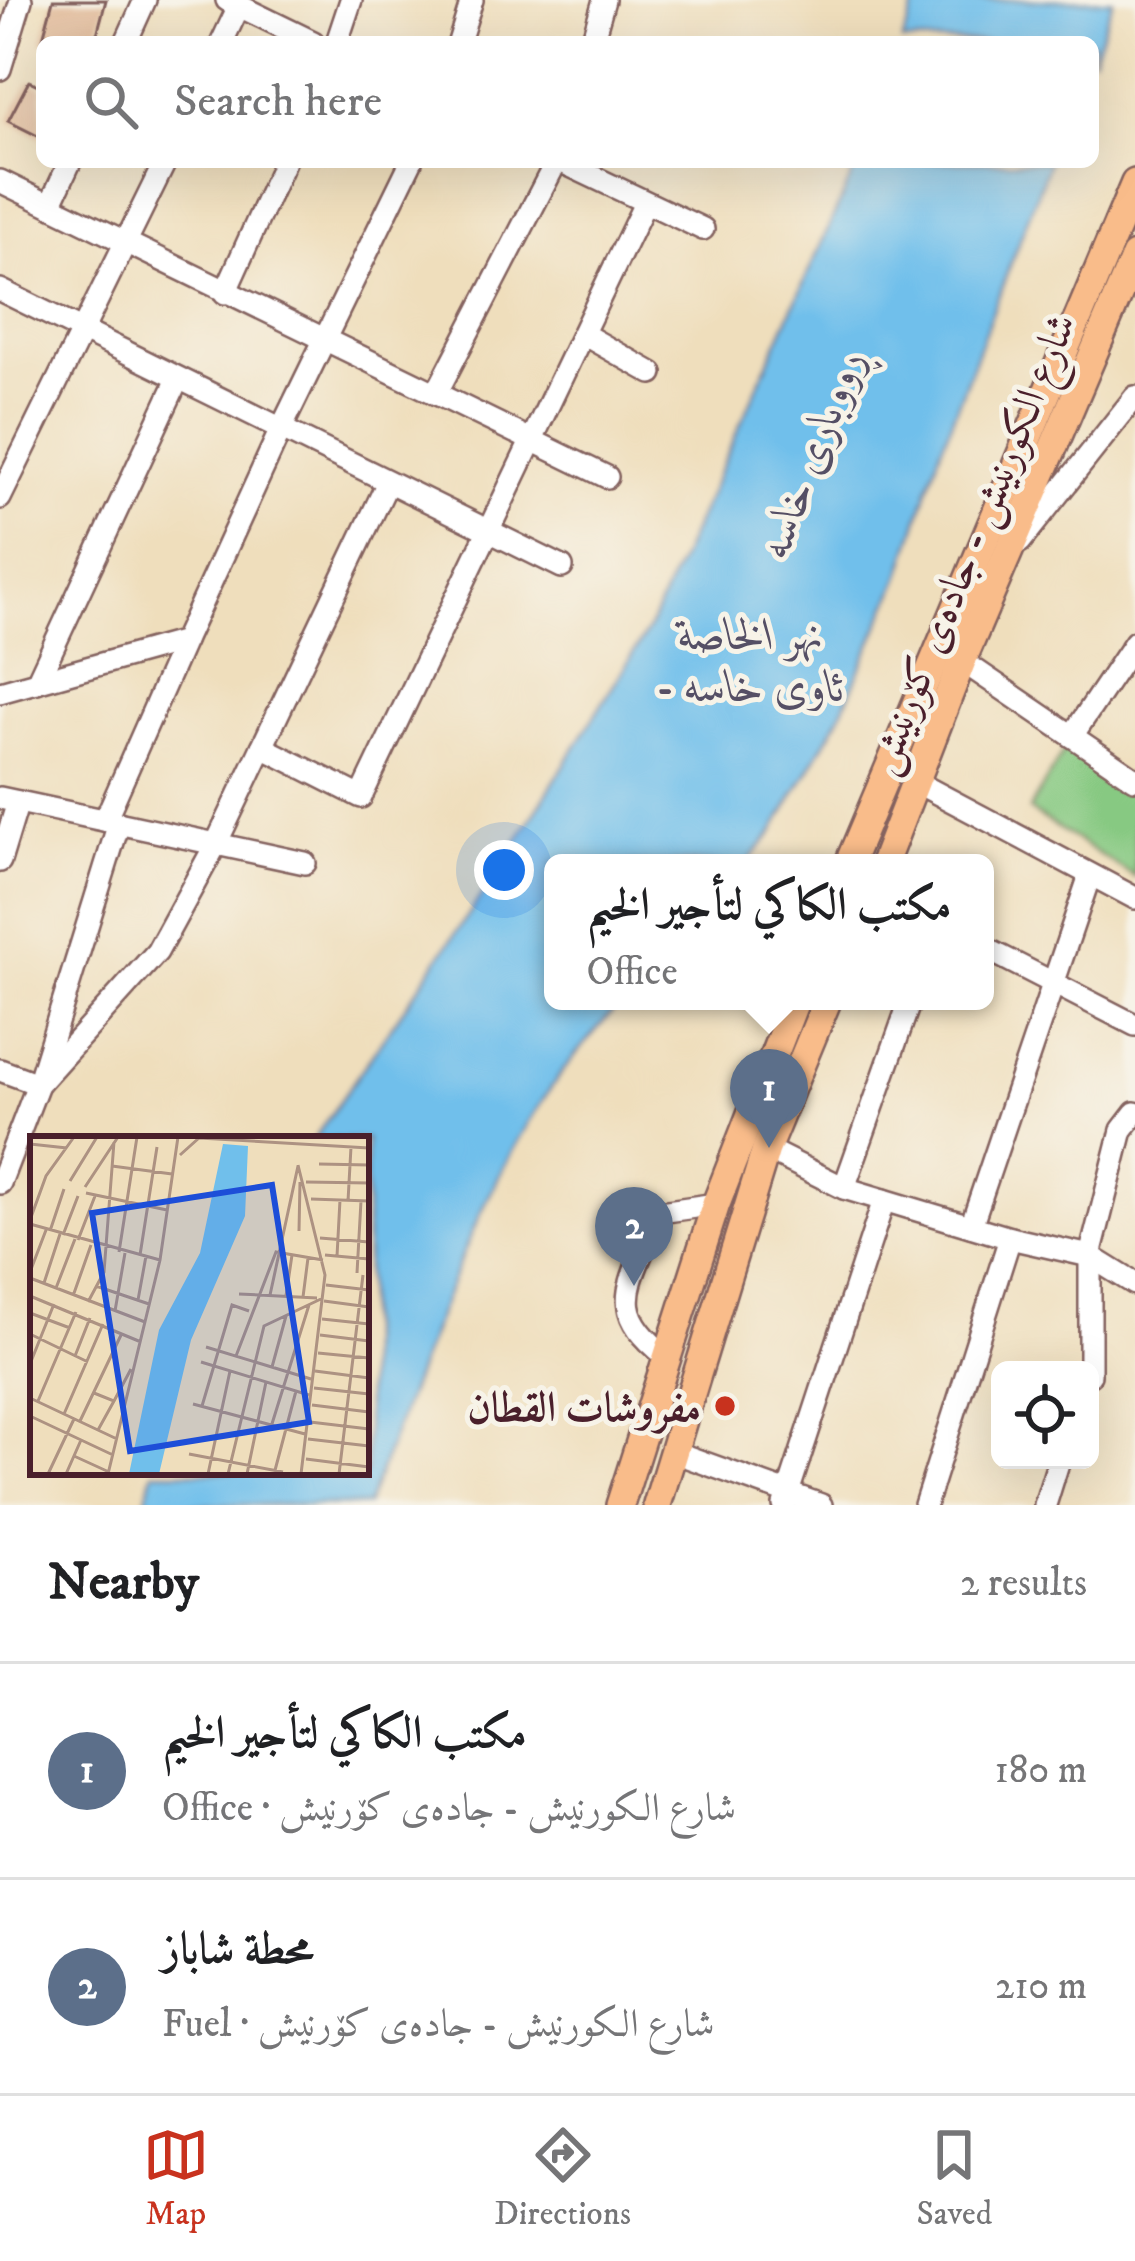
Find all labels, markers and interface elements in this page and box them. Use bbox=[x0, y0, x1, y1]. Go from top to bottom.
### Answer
search box bbox=[36, 36, 1099, 168]
icon: search bbox=[78, 69, 144, 135]
text: Search here bbox=[174, 74, 382, 130]
street label: شارع الكورنيش - جادەی کۆرنیش bbox=[856, 306, 1096, 785]
water label: ڕووباری خاسە bbox=[747, 342, 884, 568]
water label: نهر الخاصة - ئاوی خاسە bbox=[656, 608, 846, 716]
your location bbox=[474, 840, 534, 900]
popup bbox=[544, 854, 994, 1010]
text: مكتب الكاكي لتأجير الخيم bbox=[587, 878, 951, 934]
text: Office bbox=[587, 948, 678, 997]
pin: 1 bbox=[730, 1049, 808, 1148]
inset map bbox=[30, 1136, 369, 1475]
pin: 2 bbox=[595, 1187, 673, 1286]
map controls bbox=[991, 1361, 1099, 1469]
button: locate bbox=[991, 1361, 1099, 1469]
place label: مفروشات القطان bbox=[467, 1383, 701, 1435]
marker: مفروشات القطان bbox=[712, 1393, 738, 1419]
text: Nearby bbox=[48, 1551, 199, 1615]
text: 2 results bbox=[960, 1559, 1087, 1608]
text: مكتب الكاكي لتأجير الخيم bbox=[162, 1706, 527, 1762]
text: 1 bbox=[80, 1746, 94, 1795]
text: 180 m bbox=[995, 1746, 1087, 1795]
text: Office · شارع الكورنيش - جادەی کۆرنیش bbox=[162, 1784, 736, 1833]
text: محطة شاباز bbox=[162, 1922, 313, 1978]
text: 2 bbox=[77, 1962, 97, 2011]
text: 210 m bbox=[995, 1962, 1087, 2011]
text: Fuel · شارع الكورنيش - جادەی کۆرنیش bbox=[162, 2000, 715, 2049]
tab: Map bbox=[143, 2122, 209, 2235]
tab: Directions bbox=[494, 2122, 631, 2235]
tab: Saved bbox=[916, 2122, 992, 2235]

